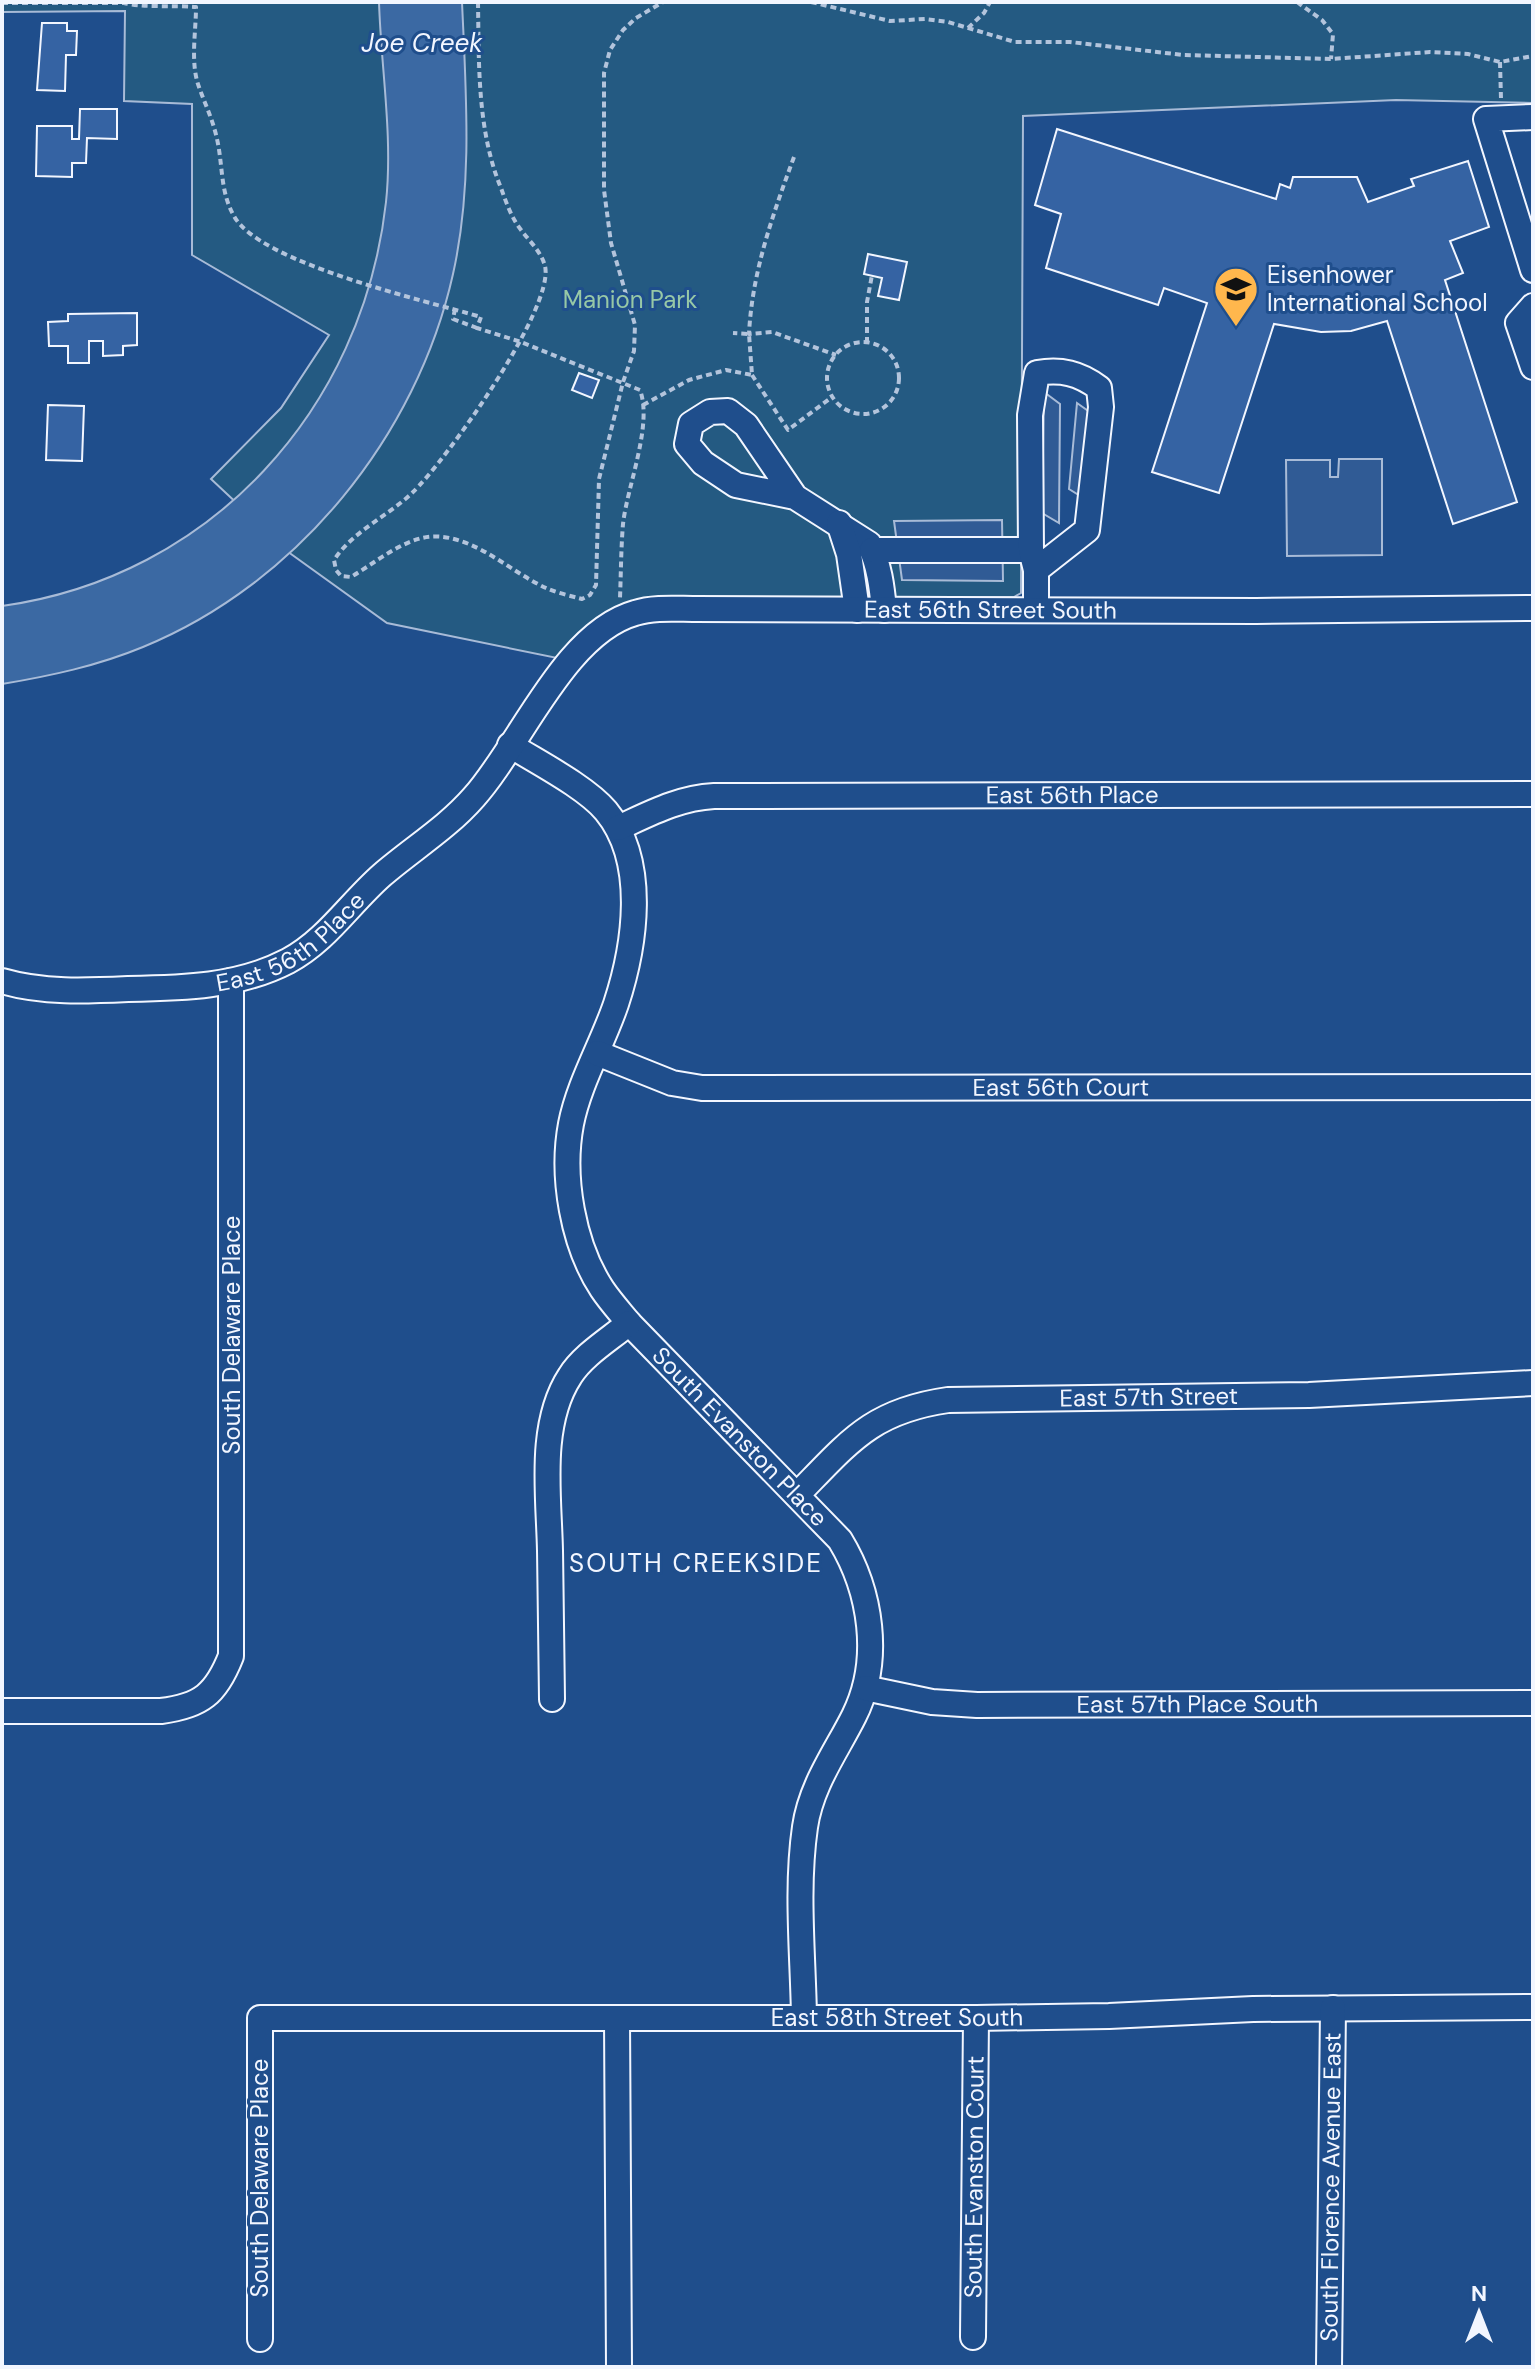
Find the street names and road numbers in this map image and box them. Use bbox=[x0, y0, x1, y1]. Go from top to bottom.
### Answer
street label: East 56th Street South bbox=[864, 594, 1117, 626]
street label: East 56th Place bbox=[986, 779, 1159, 810]
street label: East 56th Place bbox=[214, 885, 371, 998]
street label: East 56th Court bbox=[972, 1071, 1149, 1103]
street label: South Delaware Place bbox=[216, 1216, 247, 1454]
street label: South Evanston Place bbox=[646, 1340, 834, 1533]
street label: East 57th Street bbox=[1059, 1380, 1238, 1413]
street label: East 57th Place South bbox=[1076, 1688, 1318, 1720]
street label: East 58th Street South bbox=[771, 2001, 1023, 2033]
street label: South Florence Avenue East bbox=[1313, 2032, 1348, 2342]
street label: South Evanston Court bbox=[957, 2056, 991, 2298]
street label: South Delaware Place bbox=[244, 2059, 275, 2297]

